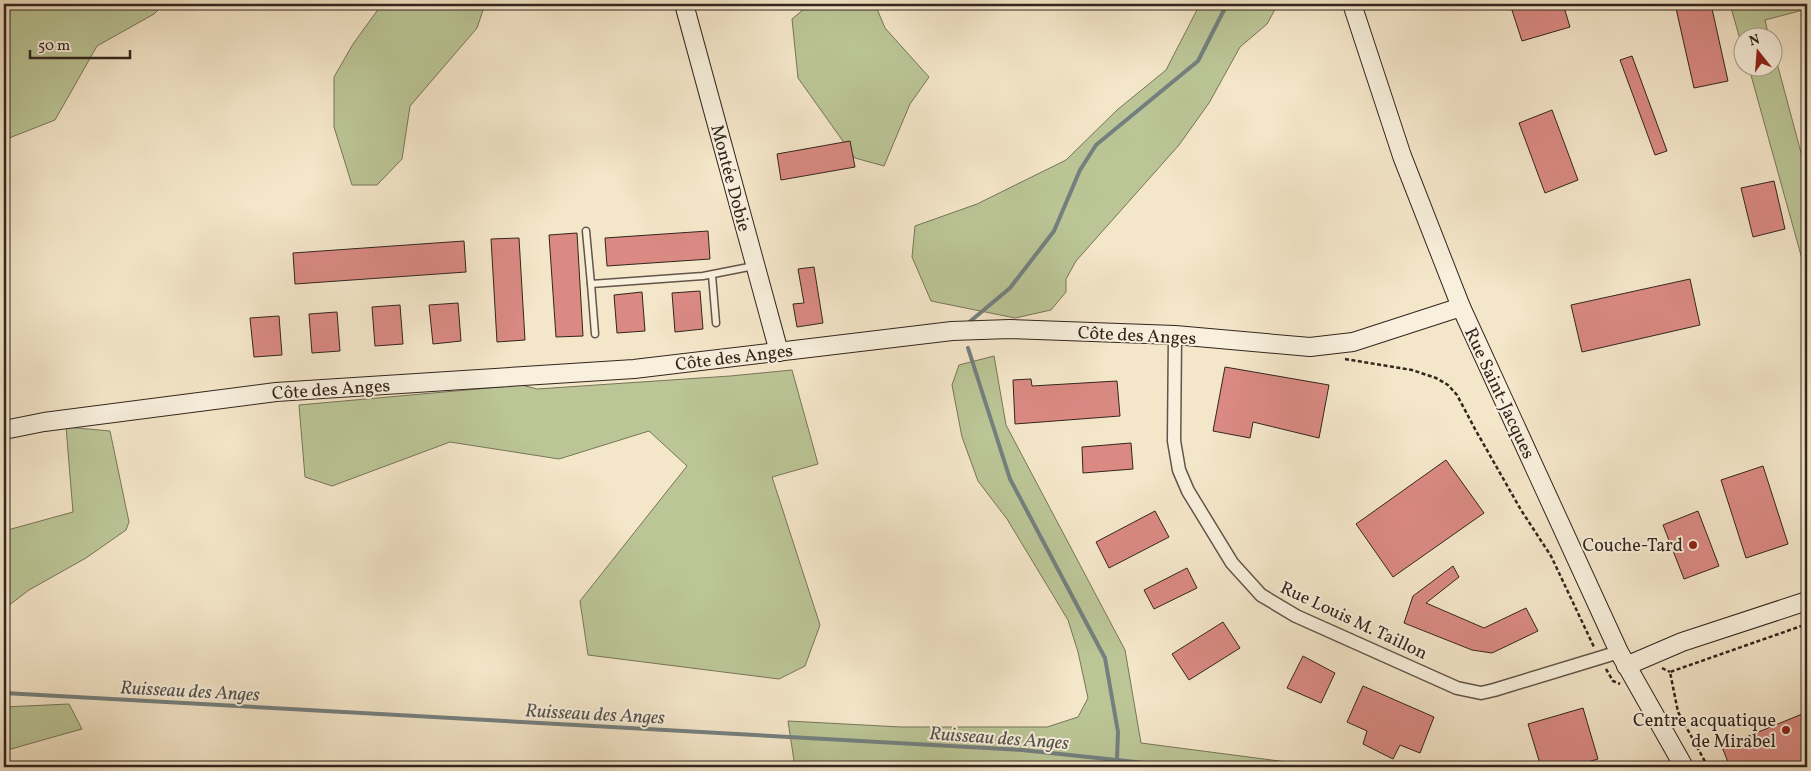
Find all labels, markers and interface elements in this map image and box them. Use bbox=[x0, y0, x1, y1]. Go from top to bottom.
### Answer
scale bar bbox=[30, 28, 130, 60]
north arrow bbox=[1734, 28, 1784, 78]
text: N bbox=[1747, 30, 1762, 52]
text: 50 m bbox=[38, 36, 70, 57]
street label: Montée Dobie bbox=[703, 122, 756, 235]
street label: Côte des Anges bbox=[1077, 321, 1197, 352]
street label: Rue Saint-Jacques bbox=[1457, 324, 1540, 463]
street label: Côte des Anges bbox=[674, 339, 794, 378]
street label: Côte des Anges bbox=[271, 374, 391, 407]
place label: Couche-Tard bbox=[1582, 534, 1683, 559]
marker: Couche-Tard bbox=[1687, 539, 1699, 551]
street label: Rue Louis M. Taillon bbox=[1276, 576, 1431, 667]
water label: Ruisseau des Anges bbox=[119, 675, 261, 709]
water label: Ruisseau des Anges bbox=[524, 698, 666, 732]
place label: Centre acquatique de Mirabel bbox=[1633, 709, 1776, 755]
water label: Ruisseau des Anges bbox=[928, 721, 1070, 757]
marker: Centre acquatique de Mirabel bbox=[1780, 724, 1792, 736]

